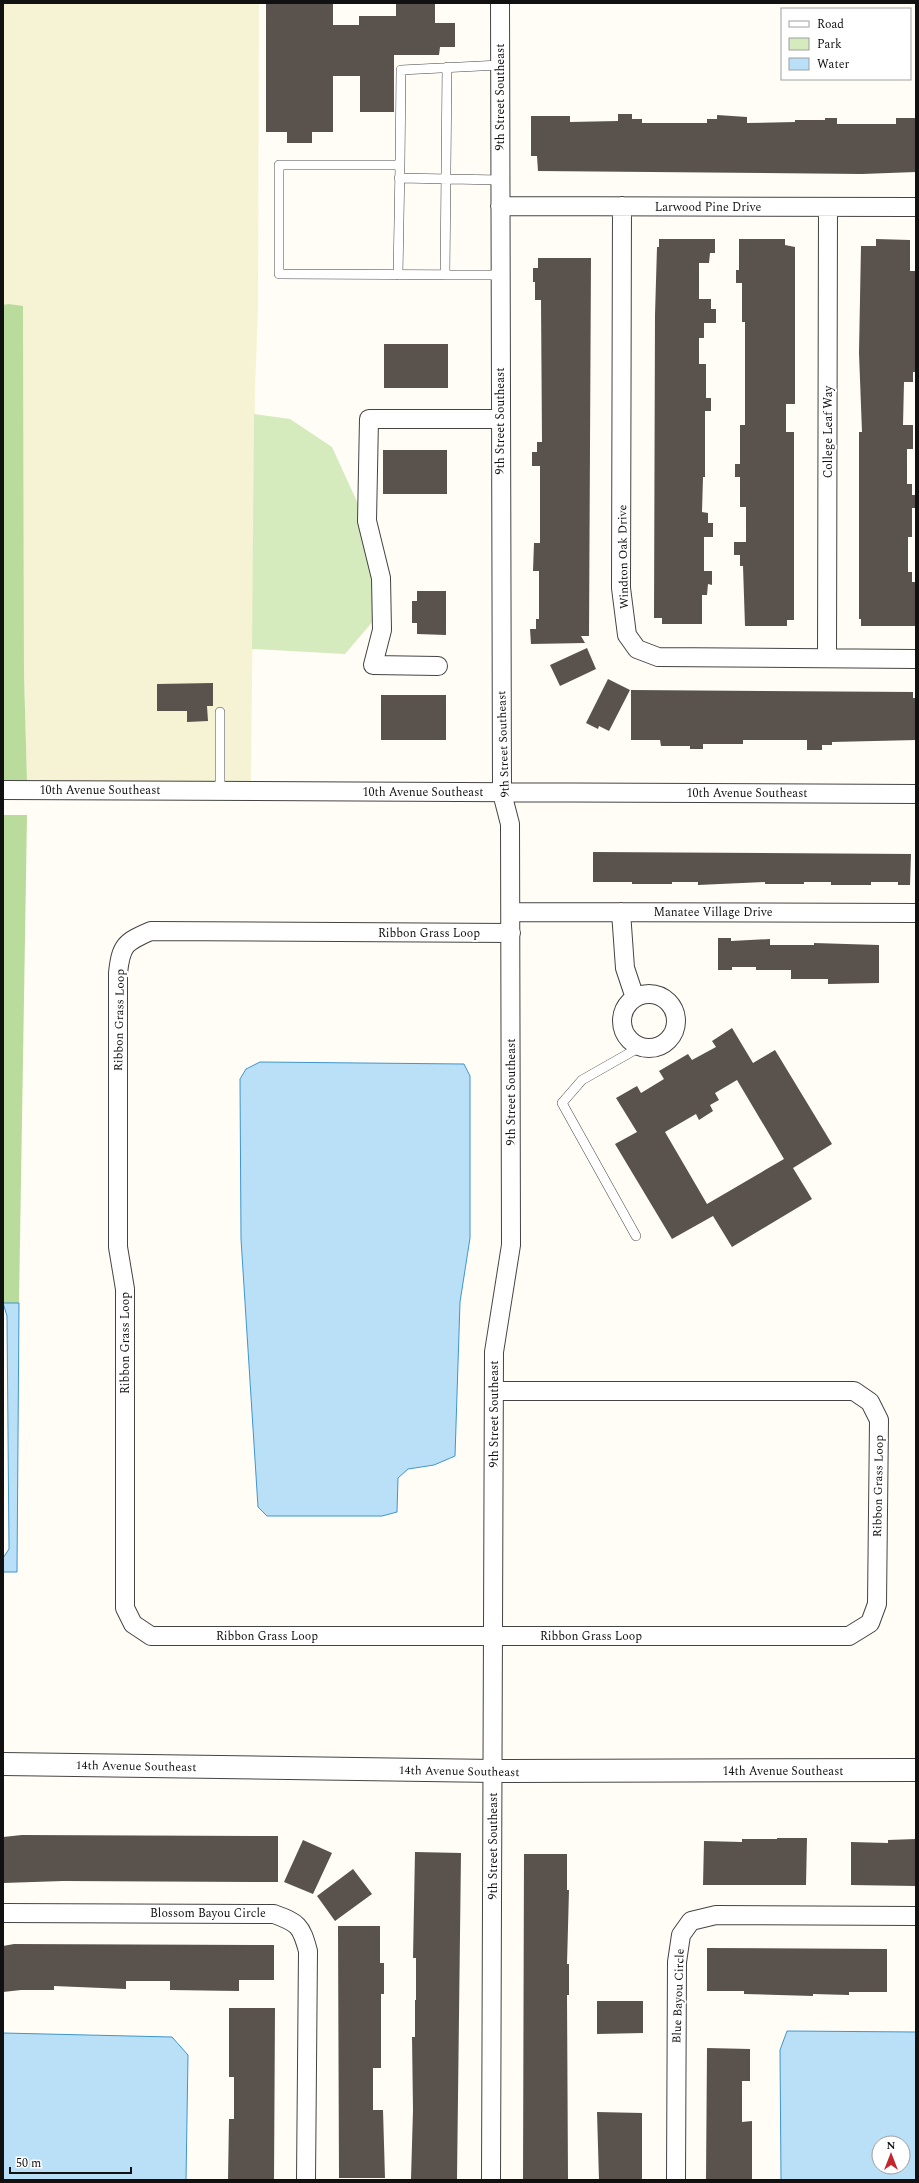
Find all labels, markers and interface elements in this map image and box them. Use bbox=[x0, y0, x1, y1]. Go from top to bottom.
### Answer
legend bbox=[781, 8, 911, 80]
text: Road bbox=[817, 15, 844, 34]
text: Park bbox=[817, 35, 842, 54]
street label: 9th Street Southeast bbox=[491, 44, 510, 150]
text: Water bbox=[817, 55, 849, 74]
street label: Larwood Pine Drive bbox=[655, 198, 762, 217]
street label: 9th Street Southeast bbox=[491, 368, 510, 474]
street label: College Leaf Way bbox=[819, 384, 838, 478]
street label: Windton Oak Drive bbox=[613, 504, 634, 609]
street label: 9th Street Southeast bbox=[492, 690, 515, 798]
street label: 10th Avenue Southeast bbox=[40, 781, 160, 800]
street label: 10th Avenue Southeast bbox=[363, 783, 483, 802]
street label: 10th Avenue Southeast bbox=[687, 784, 807, 803]
street label: Manatee Village Drive bbox=[653, 903, 773, 922]
street label: Ribbon Grass Loop bbox=[378, 924, 480, 943]
street label: Ribbon Grass Loop bbox=[109, 969, 130, 1071]
street label: 9th Street Southeast bbox=[502, 1039, 521, 1145]
street label: Ribbon Grass Loop bbox=[116, 1292, 135, 1394]
street label: 9th Street Southeast bbox=[485, 1361, 504, 1467]
street label: Ribbon Grass Loop bbox=[868, 1435, 889, 1537]
street label: Ribbon Grass Loop bbox=[216, 1627, 318, 1646]
street label: Ribbon Grass Loop bbox=[540, 1627, 642, 1646]
street label: 14th Avenue Southeast bbox=[75, 1756, 197, 1777]
street label: 14th Avenue Southeast bbox=[398, 1761, 520, 1782]
street label: 14th Avenue Southeast bbox=[723, 1762, 843, 1781]
street label: 9th Street Southeast bbox=[484, 1793, 503, 1899]
street label: Blossom Bayou Circle bbox=[150, 1904, 266, 1923]
street label: Blue Bayou Circle bbox=[667, 1948, 690, 2044]
north arrow bbox=[871, 2135, 911, 2175]
text: N bbox=[887, 2137, 896, 2154]
scale bar bbox=[10, 2149, 131, 2175]
text: 50 m bbox=[16, 2154, 41, 2173]

